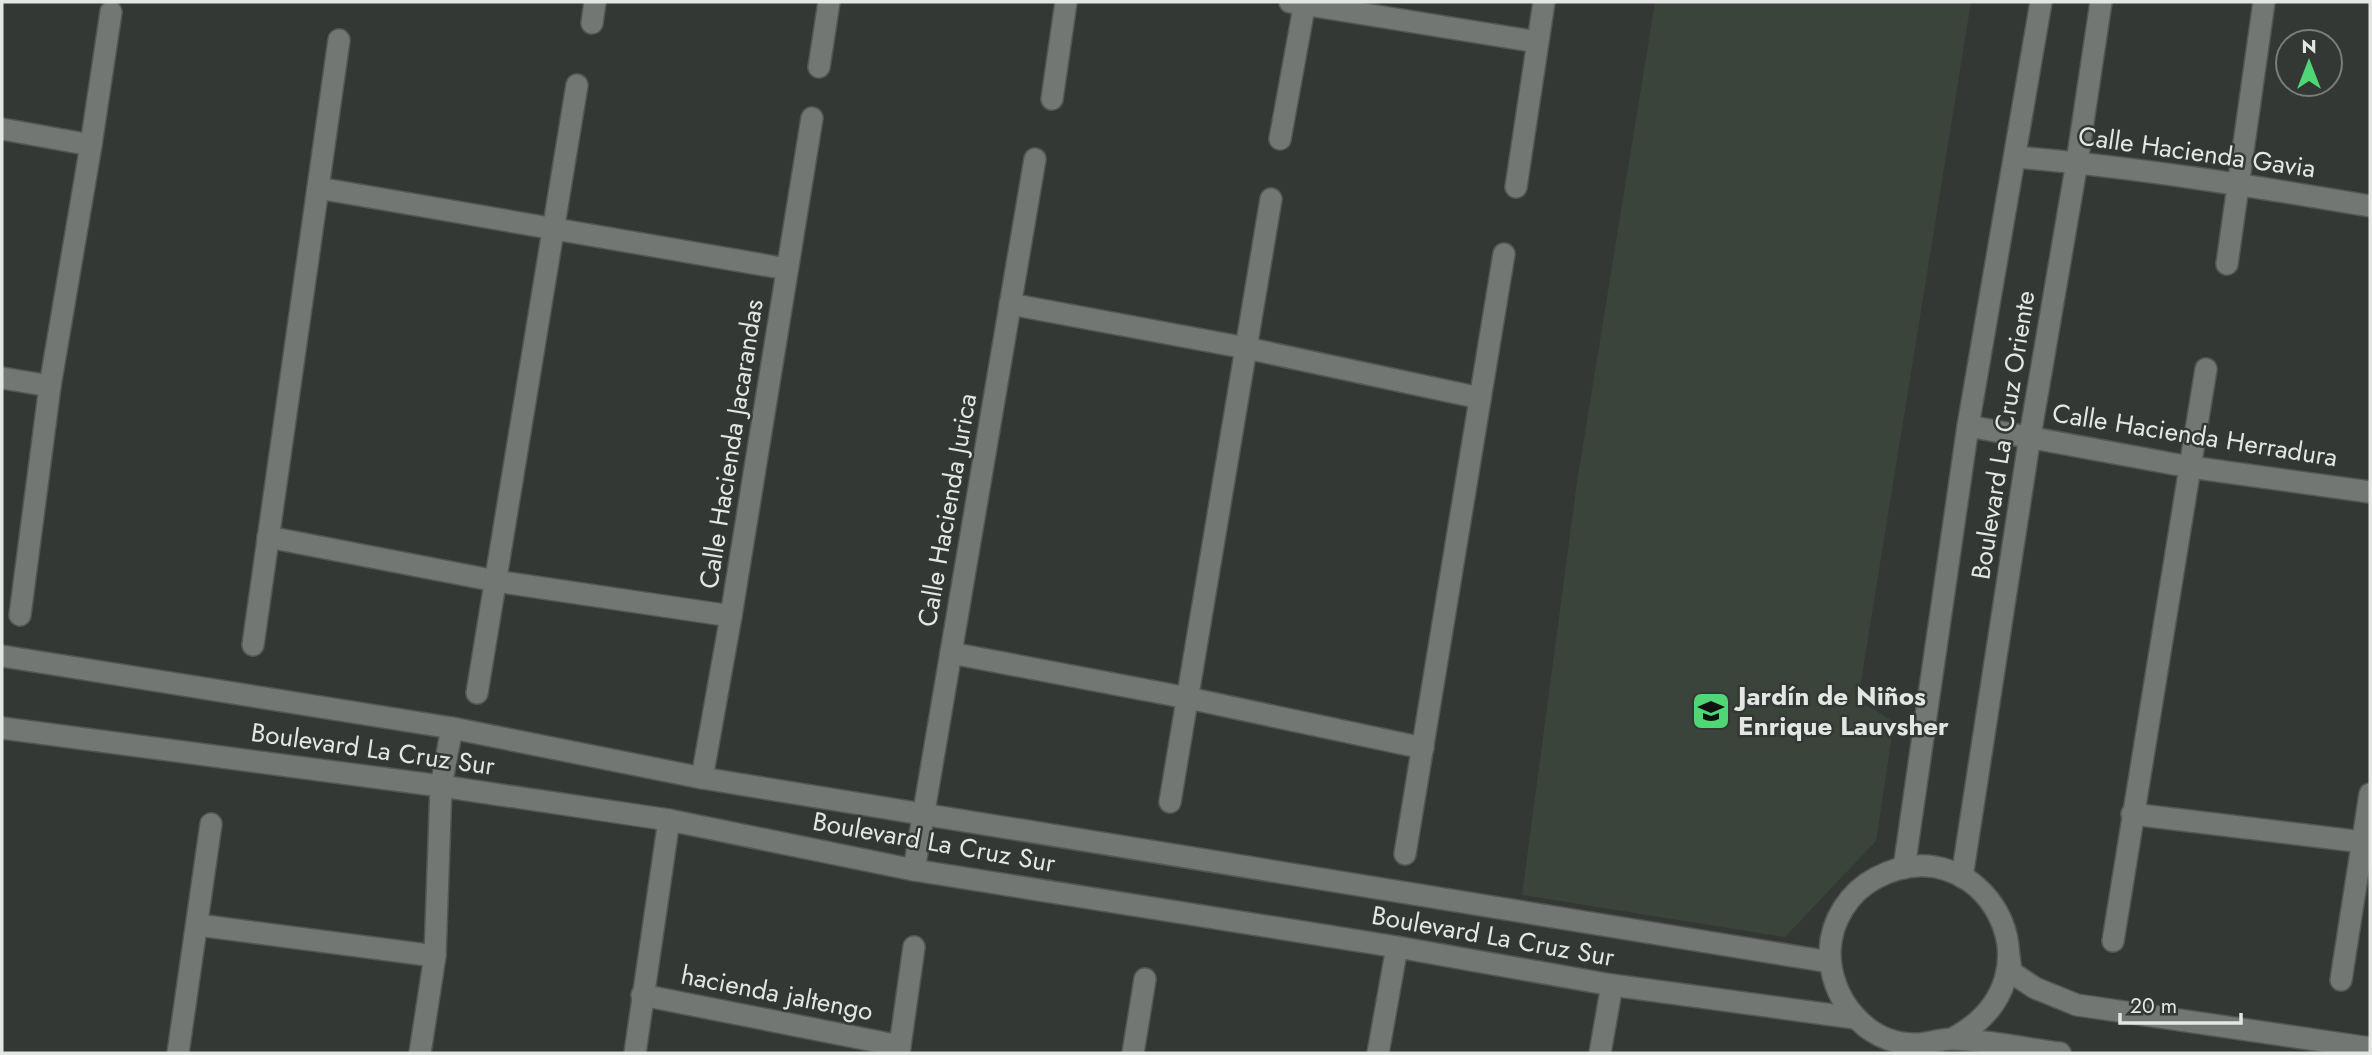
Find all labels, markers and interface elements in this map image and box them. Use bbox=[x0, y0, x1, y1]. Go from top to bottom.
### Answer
north arrow bbox=[2274, 28, 2344, 98]
text: N bbox=[2301, 33, 2317, 60]
street label: Calle Hacienda Gavia bbox=[2076, 117, 2318, 187]
street label: Boulevard La Cruz Oriente bbox=[1961, 288, 2045, 582]
street label: Calle Hacienda Jacarandas bbox=[689, 297, 773, 591]
street label: Calle Hacienda Jurica bbox=[908, 390, 986, 630]
street label: Calle Hacienda Herradura bbox=[2050, 394, 2340, 476]
place label: Jardín de Niños Enrique Lauvsher bbox=[1733, 677, 1949, 745]
school or university icon: Jardín de Niños Enrique Lauvsher bbox=[1690, 690, 1732, 732]
street label: Boulevard La Cruz Sur bbox=[249, 713, 497, 785]
street label: Boulevard La Cruz Sur bbox=[810, 802, 1058, 882]
street label: Boulevard La Cruz Sur bbox=[1369, 896, 1617, 976]
street label: hacienda jaltengo bbox=[678, 956, 876, 1030]
scale bar bbox=[2120, 982, 2241, 1026]
text: 20 m bbox=[2130, 991, 2177, 1021]

